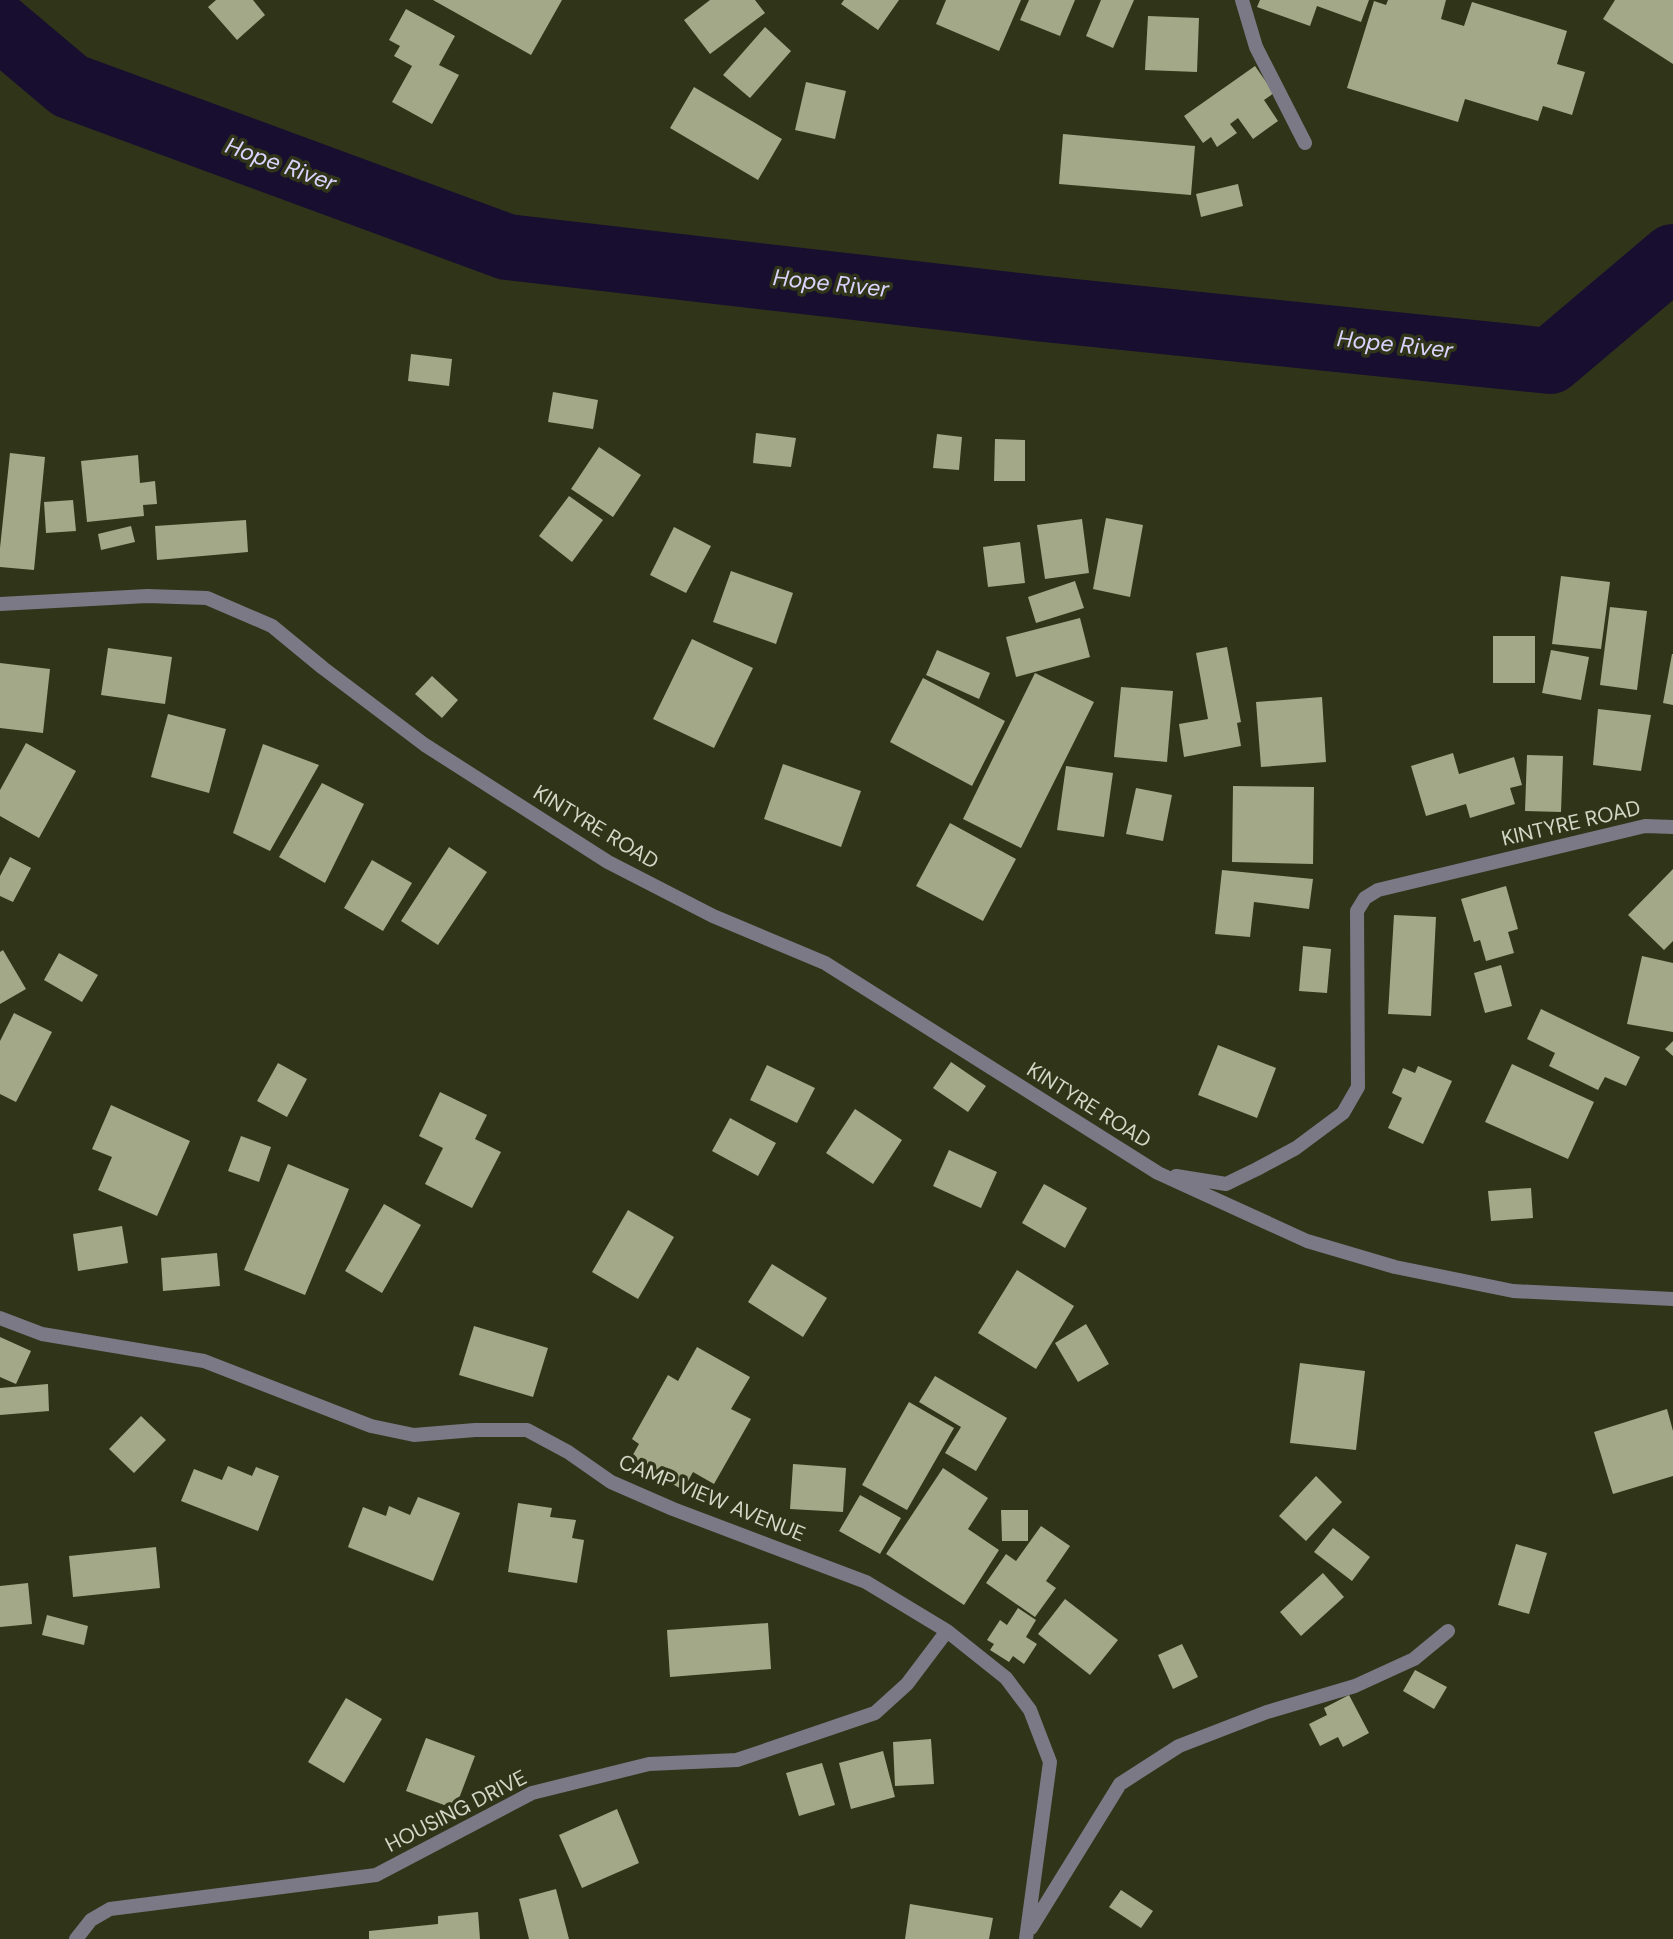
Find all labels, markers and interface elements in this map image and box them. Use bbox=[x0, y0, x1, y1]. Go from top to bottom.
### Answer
water label: Hope River bbox=[221, 130, 342, 198]
water label: Hope River bbox=[772, 262, 892, 304]
water label: Hope River bbox=[1336, 323, 1456, 365]
street label: KINTYRE ROAD bbox=[528, 779, 664, 875]
street label: KINTYRE ROAD bbox=[1499, 793, 1643, 853]
street label: KINTYRE ROAD bbox=[1022, 1056, 1156, 1154]
street label: CAMP VIEW AVENUE bbox=[615, 1448, 809, 1548]
street label: HOUSING DRIVE bbox=[381, 1763, 531, 1859]

